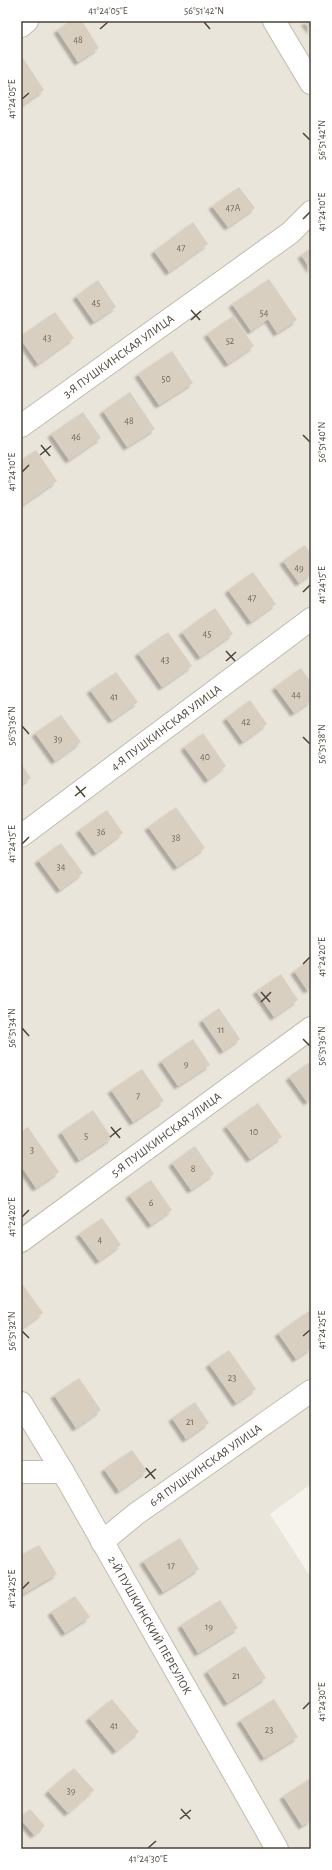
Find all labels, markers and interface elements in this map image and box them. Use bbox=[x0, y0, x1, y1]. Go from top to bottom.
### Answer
text: 41°24'05"E bbox=[88, 6, 128, 16]
text: 56°51'42"N bbox=[184, 6, 224, 16]
house number: 48 bbox=[73, 35, 83, 45]
text: 41°24'05"E bbox=[7, 79, 17, 119]
text: 56°51'42"N bbox=[317, 120, 327, 160]
text: 41°24'10"E bbox=[317, 193, 327, 231]
house number: 47А bbox=[226, 203, 241, 213]
house number: 47 bbox=[177, 243, 185, 253]
house number: 45 bbox=[92, 298, 101, 308]
house number: 54 bbox=[260, 308, 269, 318]
street label: 3-Я ПУШКИНСКАЯ УЛИЦА bbox=[61, 312, 176, 400]
house number: 43 bbox=[43, 333, 51, 343]
house number: 52 bbox=[226, 336, 235, 346]
house number: 50 bbox=[161, 374, 171, 384]
house number: 48 bbox=[124, 416, 134, 426]
text: 56°51'40"N bbox=[317, 422, 327, 462]
house number: 46 bbox=[71, 432, 81, 442]
text: 41°24'10"E bbox=[7, 453, 17, 491]
house number: 49 bbox=[294, 563, 304, 573]
text: 41°24'15"E bbox=[317, 566, 327, 604]
house number: 47 bbox=[248, 593, 256, 603]
house number: 45 bbox=[203, 629, 212, 639]
house number: 43 bbox=[161, 655, 169, 665]
street label: 4-Я ПУШКИНСКАЯ УЛИЦА bbox=[109, 683, 223, 773]
house number: 44 bbox=[291, 690, 301, 700]
house number: 41 bbox=[110, 692, 118, 702]
text: 56°51'36"N bbox=[7, 706, 17, 746]
house number: 42 bbox=[241, 717, 251, 727]
text: 56°51'38"N bbox=[317, 724, 327, 764]
house number: 39 bbox=[54, 734, 63, 744]
house number: 40 bbox=[200, 752, 210, 762]
text: 41°24'15"E bbox=[7, 825, 17, 863]
house number: 36 bbox=[97, 827, 106, 837]
house number: 38 bbox=[172, 833, 181, 843]
house number: 34 bbox=[57, 862, 66, 872]
text: 41°24'20"E bbox=[317, 937, 327, 977]
text: 56°51'34"N bbox=[7, 1008, 17, 1048]
house number: 11 bbox=[218, 1025, 224, 1035]
text: 56°51'36"N bbox=[317, 1026, 327, 1066]
house number: 9 bbox=[184, 1059, 189, 1069]
street label: 5-Я ПУШКИНСКАЯ УЛИЦА bbox=[109, 1090, 223, 1179]
house number: 7 bbox=[136, 1091, 140, 1101]
house number: 10 bbox=[250, 1127, 258, 1137]
house number: 5 bbox=[84, 1131, 88, 1141]
house number: 3 bbox=[30, 1145, 34, 1155]
house number: 8 bbox=[191, 1164, 196, 1174]
text: 41°24'20"E bbox=[7, 1197, 17, 1237]
house number: 6 bbox=[149, 1198, 154, 1208]
house number: 4 bbox=[98, 1235, 103, 1245]
text: 56°51'32"N bbox=[7, 1311, 17, 1351]
text: 41°24'25"E bbox=[317, 1311, 327, 1349]
house number: 23 bbox=[228, 1373, 236, 1383]
house number: 21 bbox=[186, 1417, 194, 1427]
street label: 6-Я ПУШКИНСКАЯ УЛИЦА bbox=[147, 1422, 264, 1509]
street label: 2-Й ПУШКИНСКИЙ ПЕРЕУЛОК bbox=[106, 1554, 194, 1697]
house number: 17 bbox=[167, 1561, 175, 1571]
text: 41°24'25"E bbox=[7, 1570, 17, 1608]
house number: 19 bbox=[205, 1622, 213, 1632]
house number: 21 bbox=[232, 1671, 240, 1681]
text: 41°24'30"E bbox=[317, 1682, 327, 1722]
house number: 41 bbox=[110, 1721, 118, 1731]
house number: 23 bbox=[265, 1725, 273, 1735]
house number: 39 bbox=[67, 1786, 76, 1796]
text: 41°24'30"E bbox=[128, 1854, 168, 1864]

